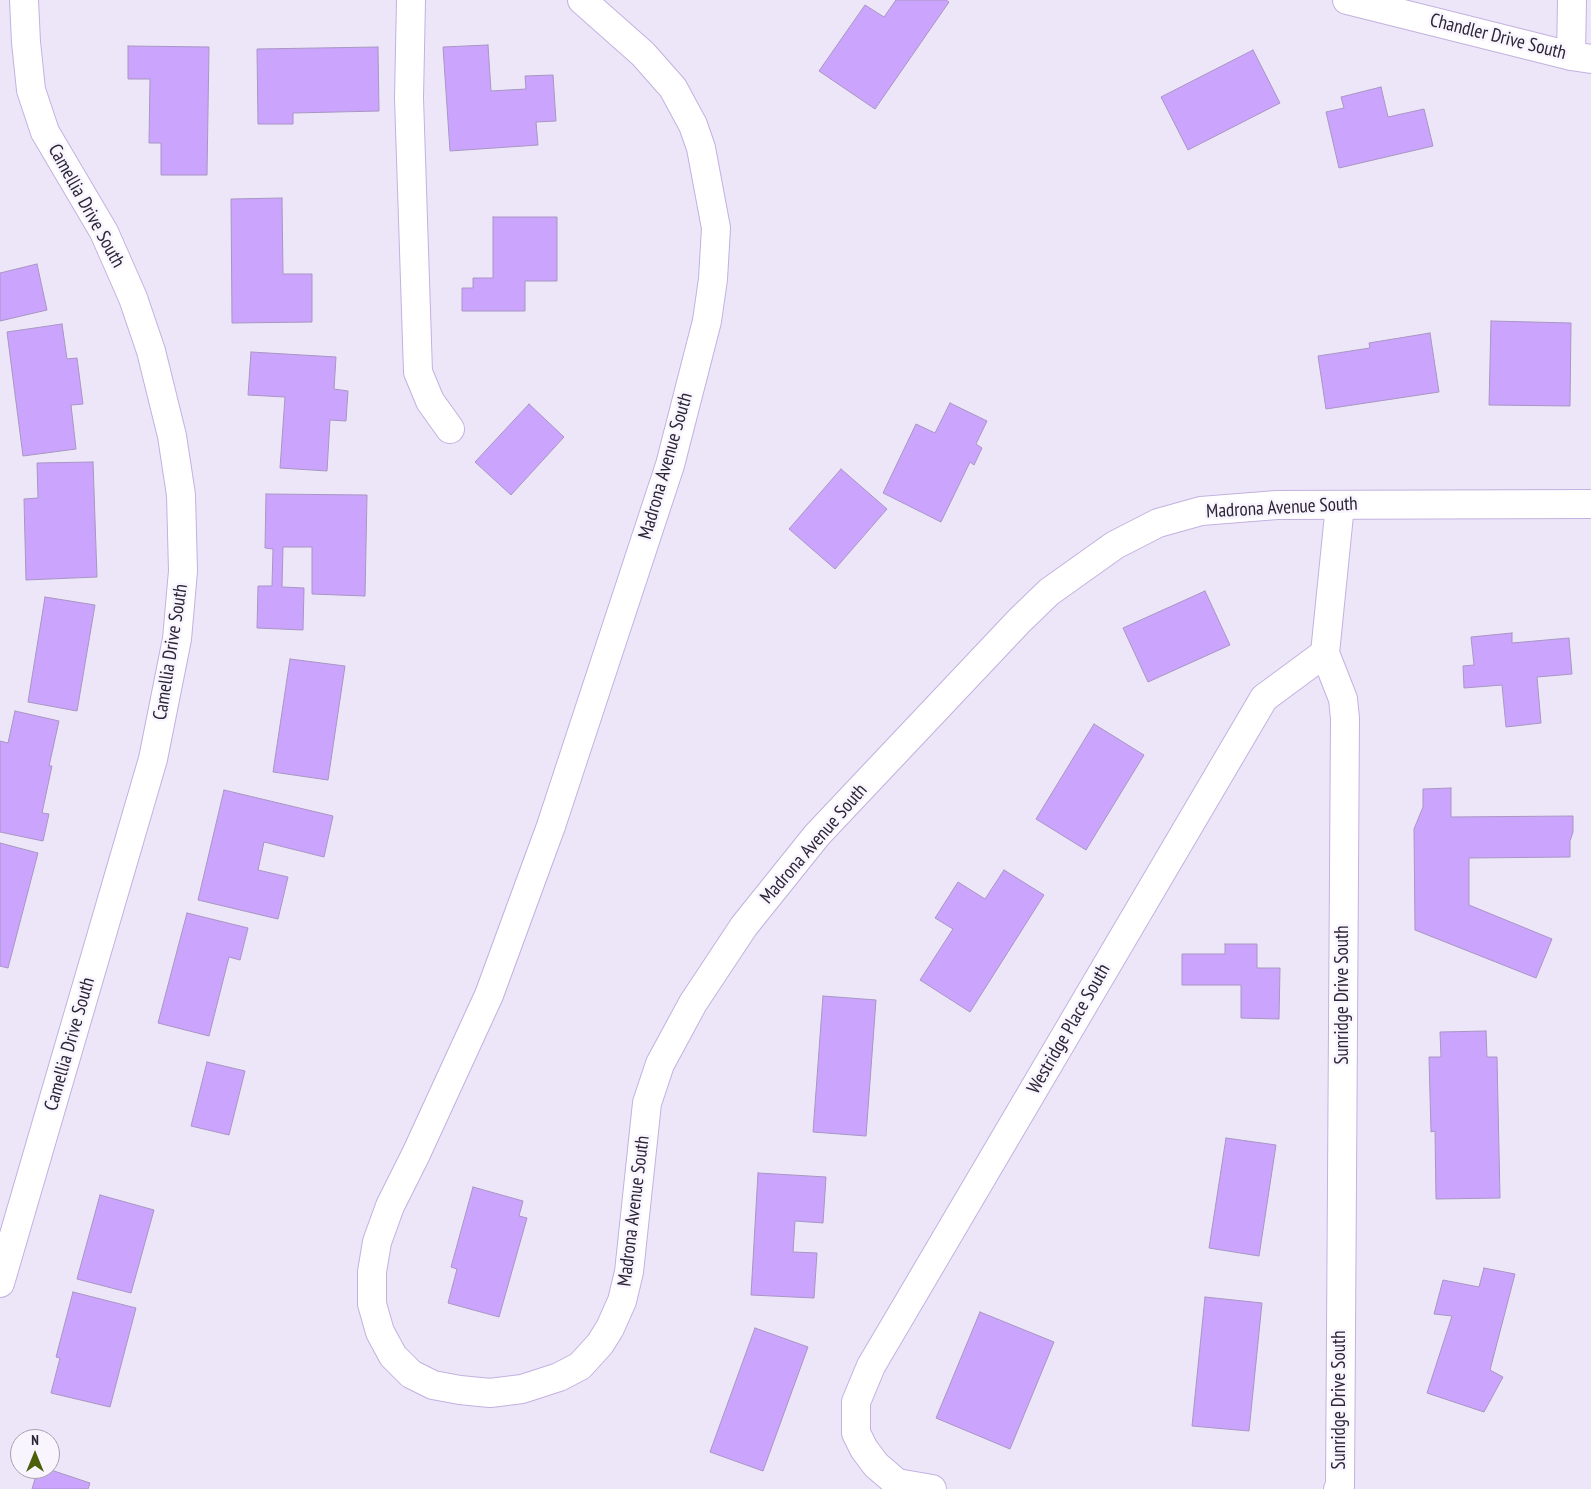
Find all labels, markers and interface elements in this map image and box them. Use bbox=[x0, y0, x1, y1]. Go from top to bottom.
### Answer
street label: Chandler Drive South bbox=[1428, 9, 1568, 65]
street label: Camellia Drive South bbox=[43, 140, 129, 272]
street label: Madrona Avenue South bbox=[634, 390, 698, 542]
street label: Madrona Avenue South bbox=[1206, 493, 1358, 523]
street label: Camellia Drive South bbox=[149, 582, 193, 722]
street label: Madrona Avenue South bbox=[756, 779, 872, 909]
street label: Sunridge Drive South bbox=[1332, 925, 1354, 1065]
street label: Westridge Place South bbox=[1023, 960, 1115, 1098]
street label: Camellia Drive South bbox=[40, 975, 100, 1113]
street label: Madrona Avenue South bbox=[613, 1134, 655, 1288]
street label: Sunridge Drive South bbox=[1329, 1330, 1351, 1470]
north arrow bbox=[10, 1429, 60, 1479]
text: N bbox=[31, 1431, 39, 1449]

